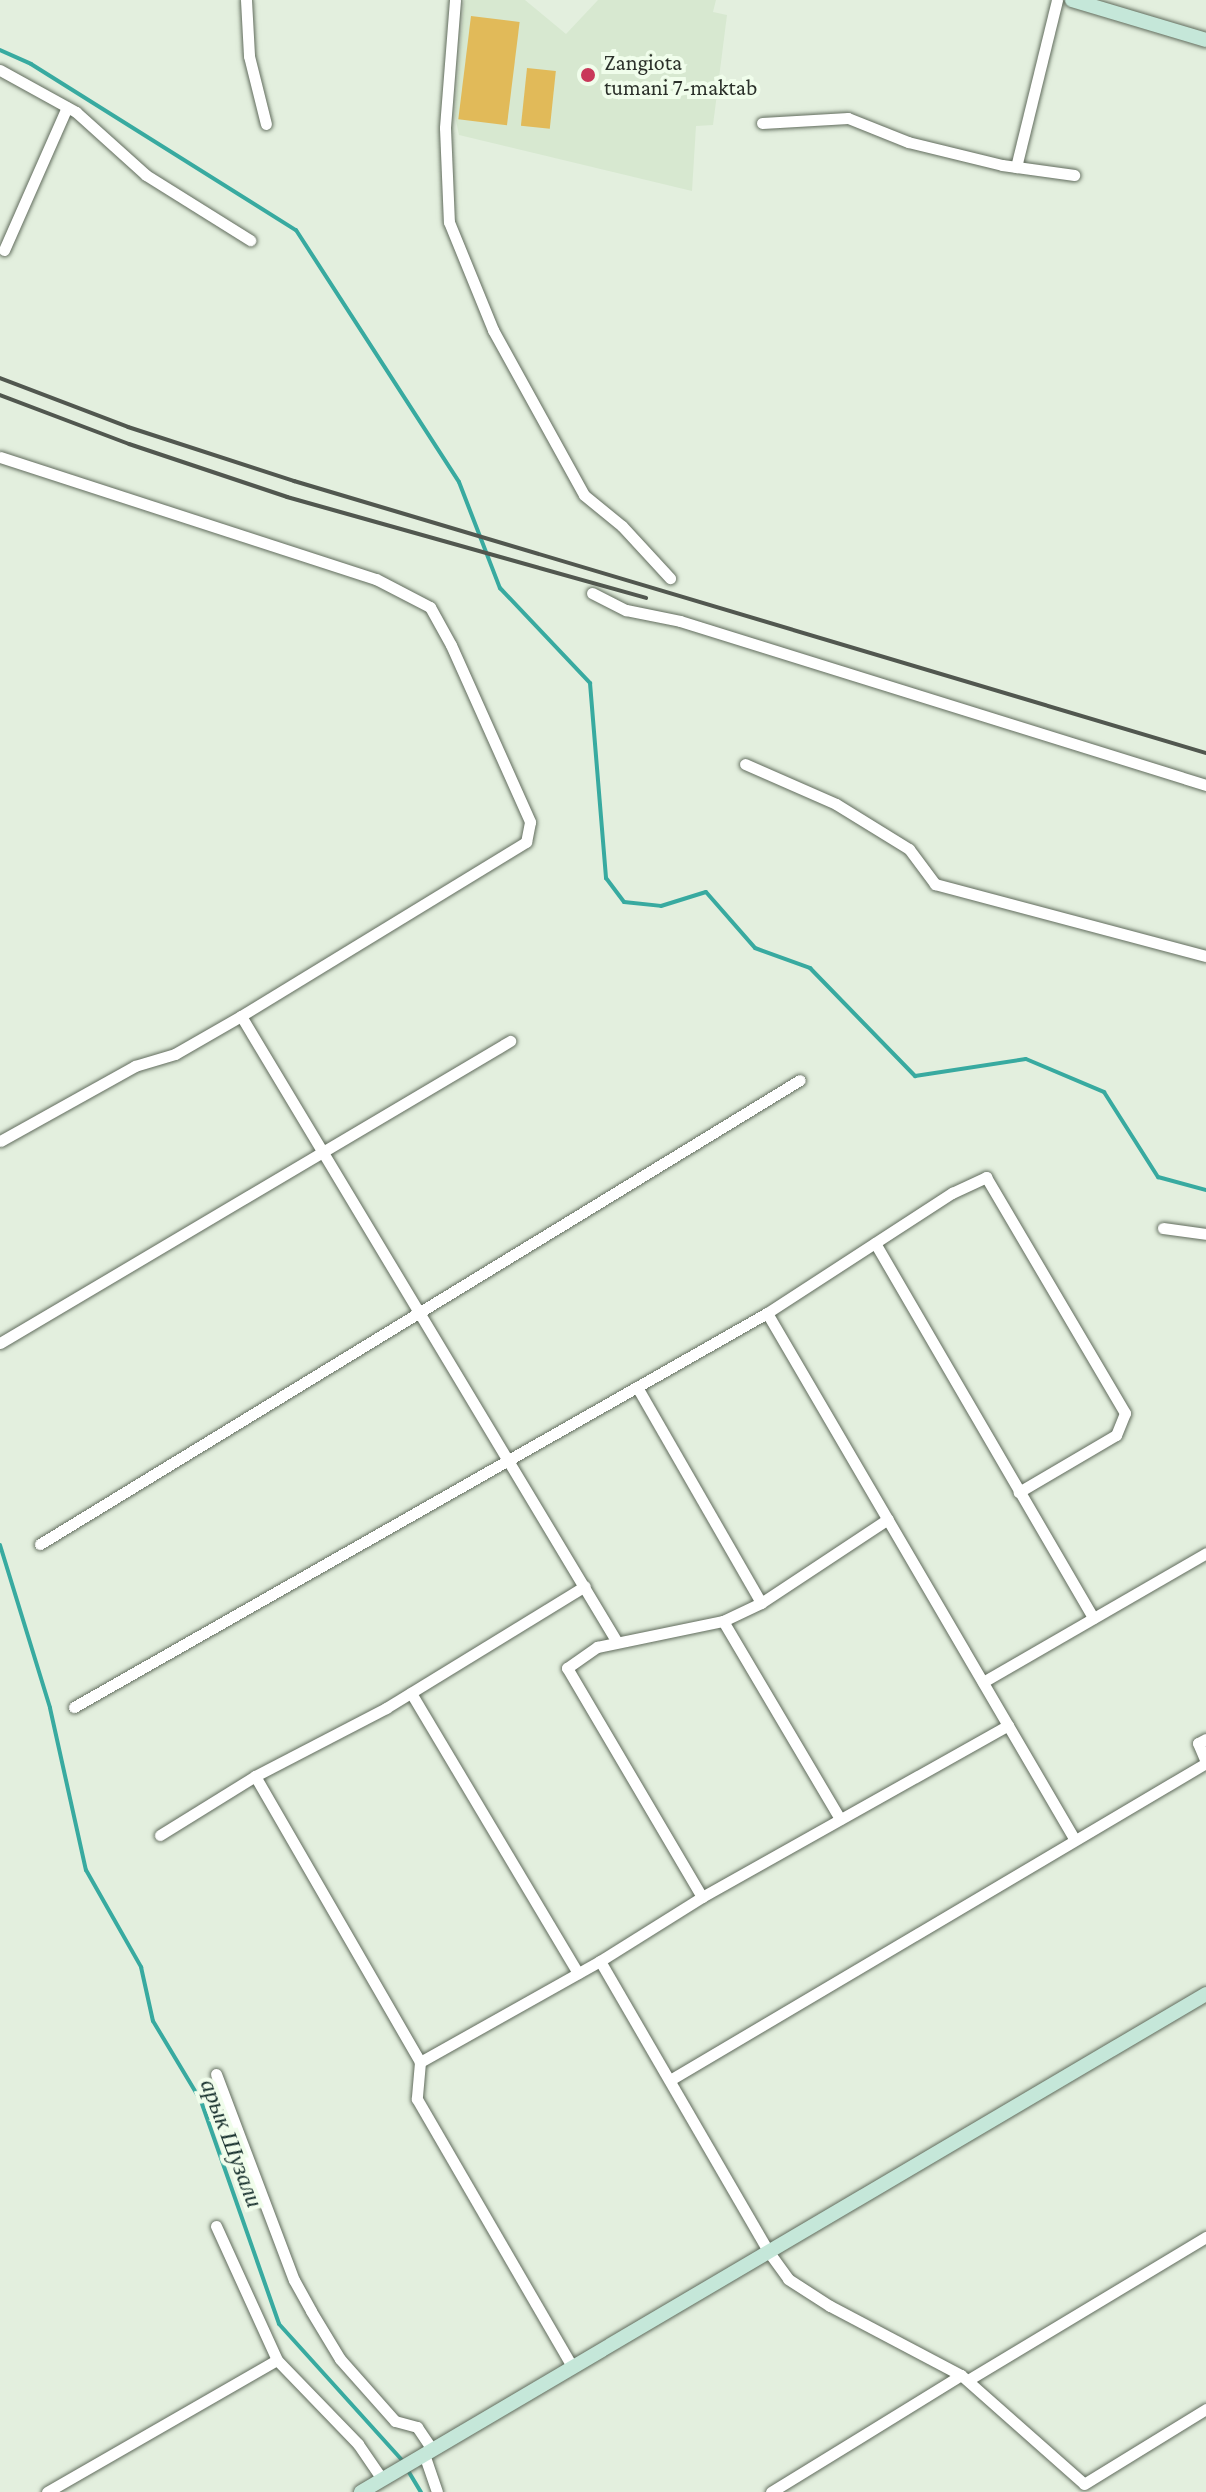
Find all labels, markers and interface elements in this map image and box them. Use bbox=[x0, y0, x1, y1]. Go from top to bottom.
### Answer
place label: Zangiota tumani 7-maktab bbox=[604, 49, 757, 100]
marker: Zangiota tumani 7-maktab bbox=[579, 66, 597, 84]
water label: арык Шузали bbox=[194, 2075, 270, 2211]

